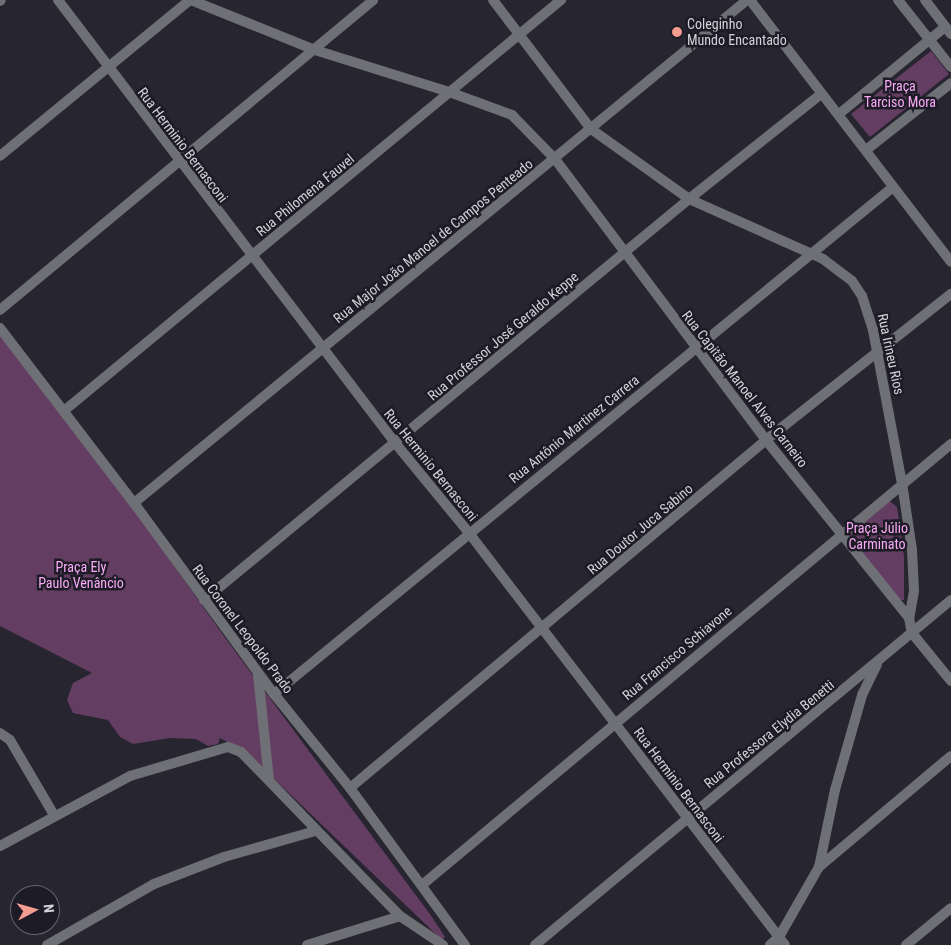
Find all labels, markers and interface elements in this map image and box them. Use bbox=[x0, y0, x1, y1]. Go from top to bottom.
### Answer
place label: Coleginho Mundo Encantado bbox=[687, 16, 787, 48]
marker: Coleginho Mundo Encantado bbox=[671, 26, 683, 38]
park label: Praça Tarciso Mora bbox=[864, 78, 936, 110]
street label: Rua Herminio Bernasconi bbox=[134, 84, 232, 206]
street label: Rua Philomena Fauvel bbox=[252, 150, 358, 240]
street label: Rua Major João Manoel de Campos Penteado bbox=[330, 155, 536, 327]
street label: Rua Professor José Geraldo Keppe bbox=[424, 268, 582, 404]
street label: Rua Capitão Manoel Alves Carneiro bbox=[679, 307, 811, 471]
street label: Rua Irineu Rios bbox=[874, 312, 908, 396]
street label: Rua Antônio Martinez Carrera bbox=[506, 371, 642, 487]
street label: Rua Herminio Bernasconi bbox=[381, 406, 481, 524]
street label: Rua Doutor Juca Sabino bbox=[584, 480, 696, 578]
park label: Praça Júlio Carminato bbox=[846, 520, 908, 552]
park label: Praça Ely Paulo Venâncio bbox=[38, 559, 124, 592]
street label: Rua Coronel Leopoldo Prado bbox=[189, 561, 297, 697]
street label: Rua Francisco Schiavone bbox=[619, 602, 735, 704]
street label: Rua Professora Elydia Benetti bbox=[701, 676, 837, 792]
street label: Rua Herminio Bernasconi bbox=[630, 724, 728, 846]
north arrow bbox=[10, 885, 60, 935]
text: N bbox=[41, 903, 57, 914]

